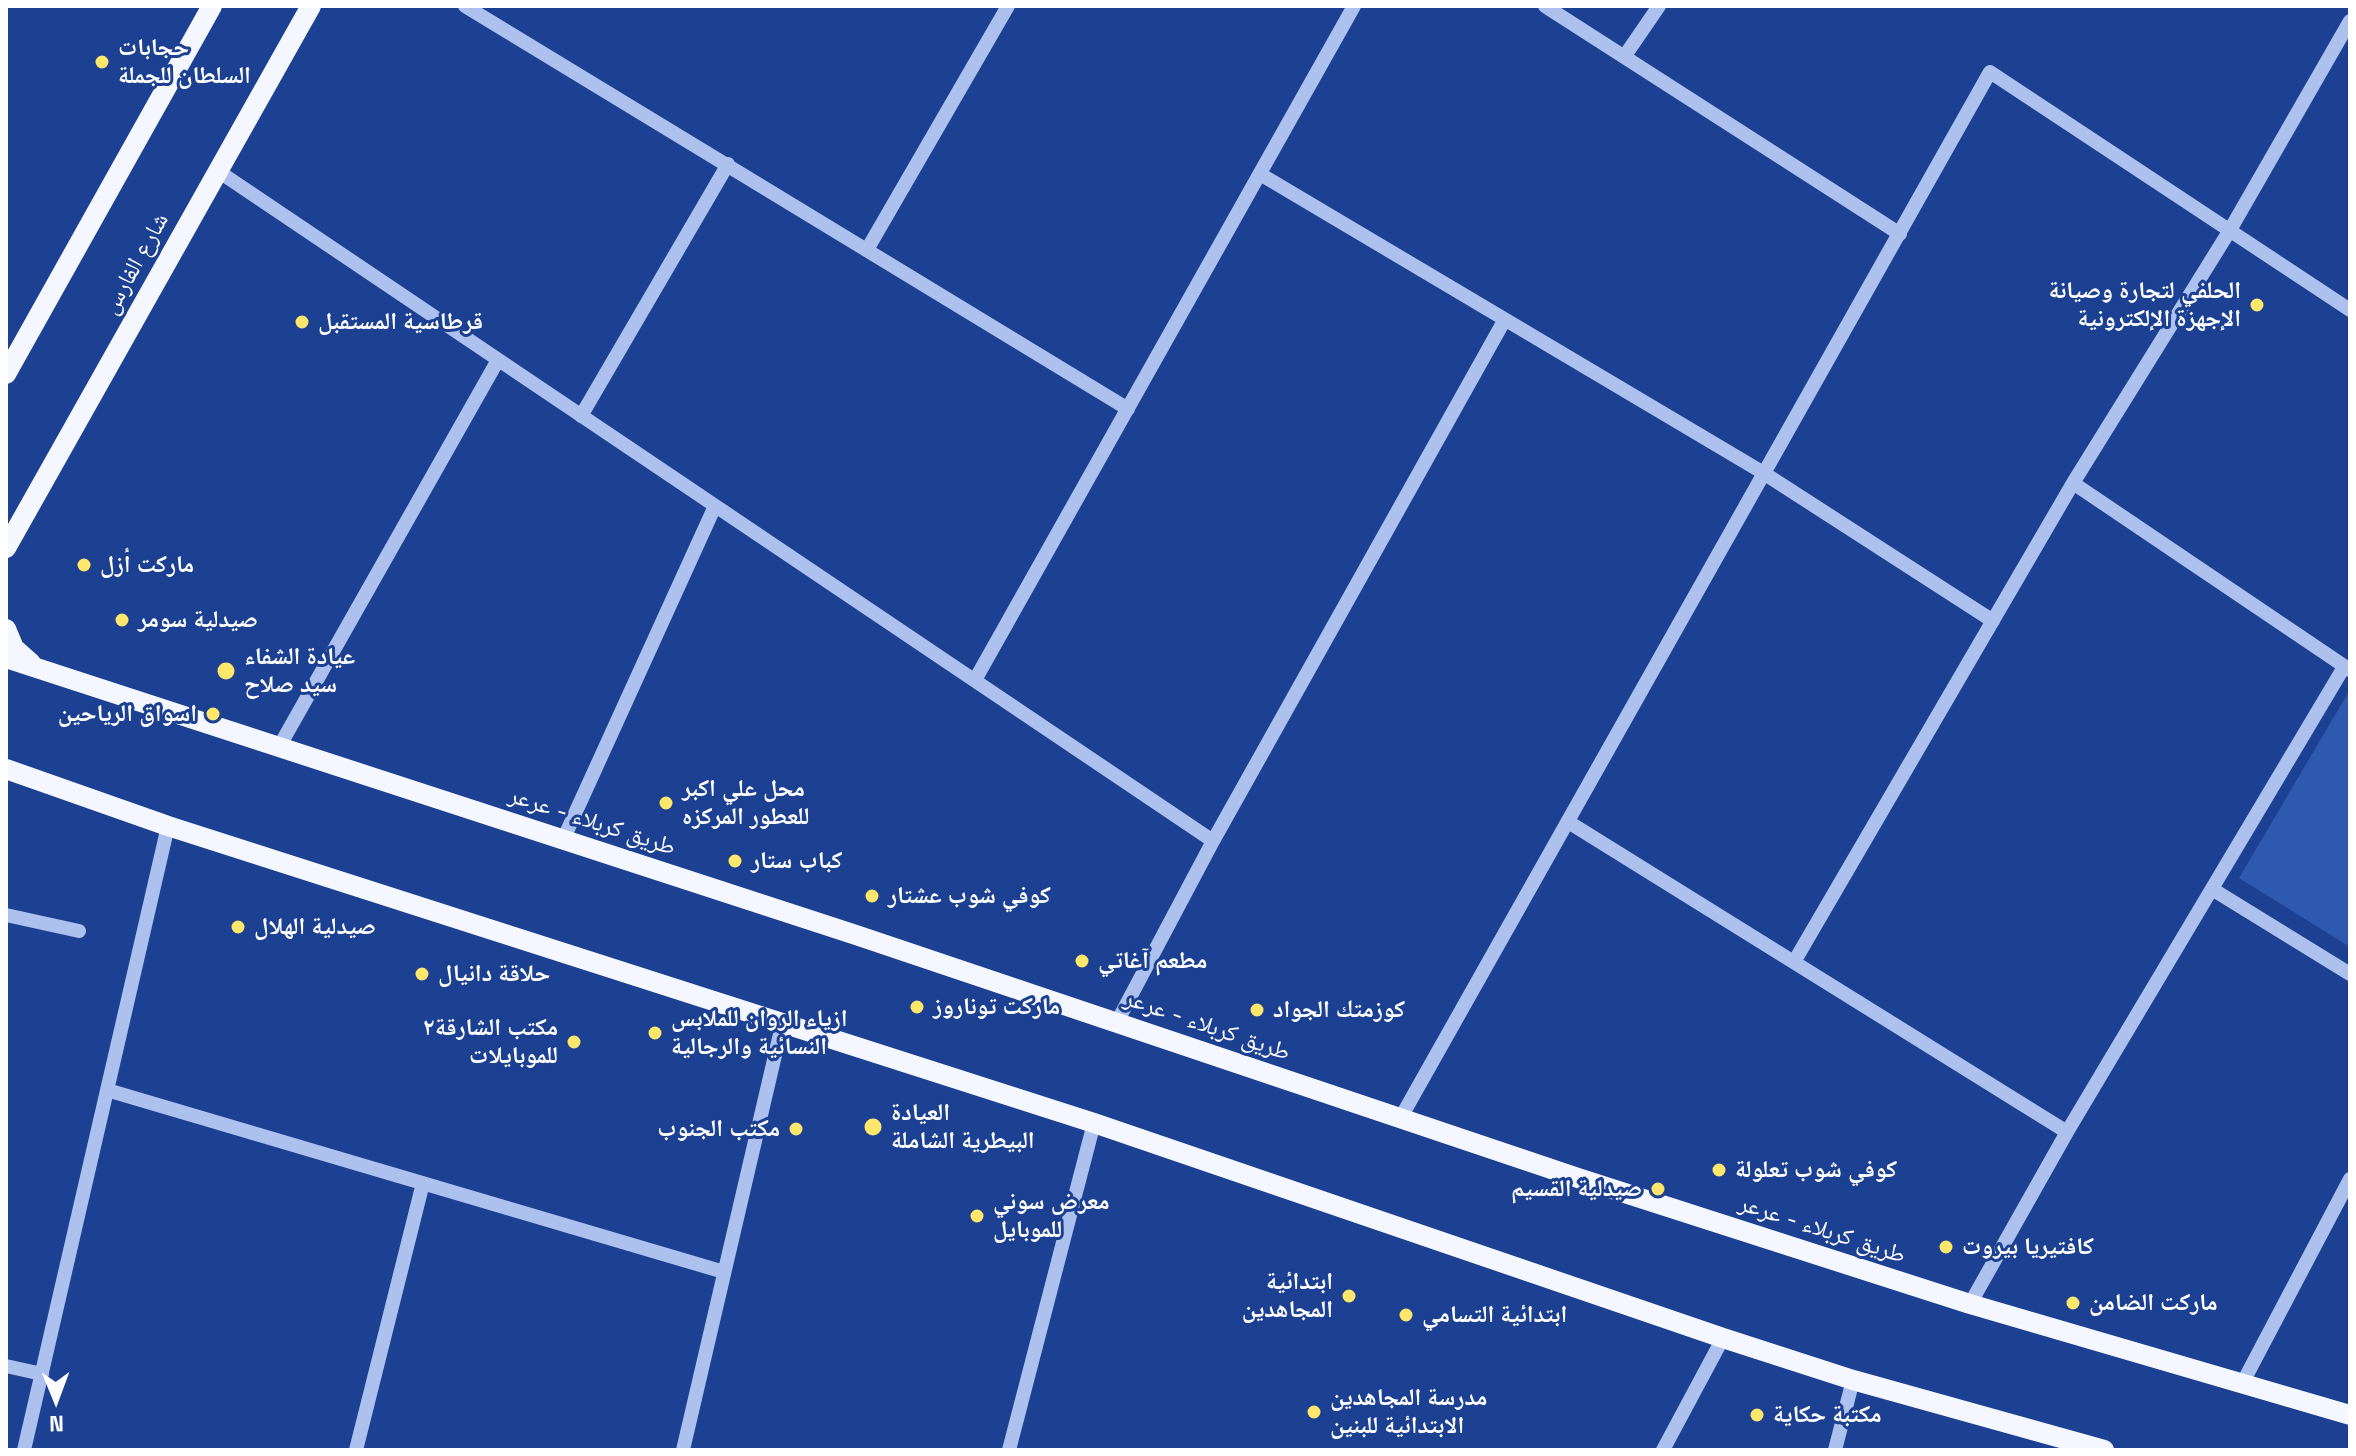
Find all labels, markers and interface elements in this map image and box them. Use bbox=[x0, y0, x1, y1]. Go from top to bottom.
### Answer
place label: حجابات السلطان للجملة bbox=[118, 34, 251, 90]
marker: حجابات السلطان للجملة bbox=[93, 53, 111, 71]
street label: شارع الفارس bbox=[96, 208, 176, 320]
place label: الحلفي لتجارة وصيانة الإجهزة الإلكترونية bbox=[2049, 277, 2241, 333]
marker: الحلفي لتجارة وصيانة الإجهزة الإلكترونية bbox=[2248, 296, 2266, 314]
place label: قرطاسية المستقبل bbox=[318, 308, 483, 336]
marker: قرطاسية المستقبل bbox=[293, 313, 311, 331]
place label: ماركت أزل bbox=[100, 551, 194, 579]
marker: ماركت أزل bbox=[75, 556, 93, 574]
place label: صيدلية سومر bbox=[138, 606, 258, 634]
marker: صيدلية سومر bbox=[113, 611, 131, 629]
place label: عيادة الشفاء سيد صلاح bbox=[244, 643, 355, 699]
marker: عيادة الشفاء سيد صلاح bbox=[215, 660, 237, 682]
place label: اسواق الرياحين bbox=[58, 700, 197, 728]
marker: اسواق الرياحين bbox=[204, 705, 222, 723]
place label: محل علي اكبر للعطور المركزه bbox=[682, 775, 809, 831]
street label: طريق كربلاء - عرعر bbox=[505, 781, 679, 863]
marker: محل علي اكبر للعطور المركزه bbox=[657, 794, 675, 812]
place label: كباب ستار bbox=[751, 847, 842, 875]
marker: كباب ستار bbox=[726, 852, 744, 870]
place label: كوفي شوب عشتار bbox=[888, 882, 1051, 910]
marker: كوفي شوب عشتار bbox=[863, 887, 881, 905]
place label: صيدلية الهلال bbox=[254, 913, 376, 941]
marker: صيدلية الهلال bbox=[229, 918, 247, 936]
place label: مطعم آغاتي bbox=[1098, 947, 1207, 975]
marker: مطعم آغاتي bbox=[1073, 952, 1091, 970]
place label: حلاقة دانيال bbox=[438, 960, 550, 988]
marker: حلاقة دانيال bbox=[413, 965, 431, 983]
street label: طريق كربلاء - عرعر bbox=[1120, 984, 1294, 1068]
place label: ماركت توناروز bbox=[933, 993, 1060, 1021]
place label: كوزمتك الجواد bbox=[1273, 996, 1405, 1024]
marker: ماركت توناروز bbox=[908, 998, 926, 1016]
marker: كوزمتك الجواد bbox=[1248, 1001, 1266, 1019]
place label: ازياء الروان للملابس النسائية والرجالية bbox=[671, 1005, 847, 1061]
place label: مكتب الشارقة٢ للموبايلات bbox=[423, 1014, 558, 1070]
marker: ازياء الروان للملابس النسائية والرجالية bbox=[646, 1024, 664, 1042]
marker: مكتب الشارقة٢ للموبايلات bbox=[565, 1033, 583, 1051]
place label: العيادة البيطرية الشاملة bbox=[891, 1099, 1035, 1155]
place label: مكتب الجنوب bbox=[657, 1115, 780, 1143]
marker: العيادة البيطرية الشاملة bbox=[862, 1116, 884, 1138]
marker: مكتب الجنوب bbox=[787, 1120, 805, 1138]
place label: كوفي شوب تعلولة bbox=[1735, 1156, 1897, 1184]
marker: كوفي شوب تعلولة bbox=[1710, 1161, 1728, 1179]
place label: صيدلية القسيم bbox=[1511, 1175, 1642, 1203]
marker: صيدلية القسيم bbox=[1649, 1180, 1667, 1198]
place label: معرض سوني للموبايل bbox=[993, 1188, 1109, 1244]
street label: طريق كربلاء - عرعر bbox=[1735, 1189, 1909, 1271]
marker: معرض سوني للموبايل bbox=[968, 1207, 986, 1225]
place label: كافتيريا بيروت bbox=[1962, 1233, 2094, 1261]
marker: كافتيريا بيروت bbox=[1937, 1238, 1955, 1256]
place label: ابتدائية المجاهدين bbox=[1242, 1268, 1333, 1324]
marker: ابتدائية المجاهدين bbox=[1340, 1287, 1358, 1305]
place label: ماركت الضامن bbox=[2089, 1289, 2218, 1317]
marker: ماركت الضامن bbox=[2064, 1294, 2082, 1312]
place label: ابتدائية التسامي bbox=[1422, 1301, 1567, 1329]
marker: ابتدائية التسامي bbox=[1397, 1306, 1415, 1324]
north arrow bbox=[16, 1360, 96, 1440]
place label: مدرسة المجاهدين الابتدائية للبنين bbox=[1330, 1384, 1487, 1440]
place label: مكتبة حكاية bbox=[1773, 1401, 1882, 1429]
marker: مدرسة المجاهدين الابتدائية للبنين bbox=[1305, 1403, 1323, 1421]
marker: مكتبة حكاية bbox=[1748, 1406, 1766, 1424]
text: N bbox=[49, 1410, 64, 1438]

